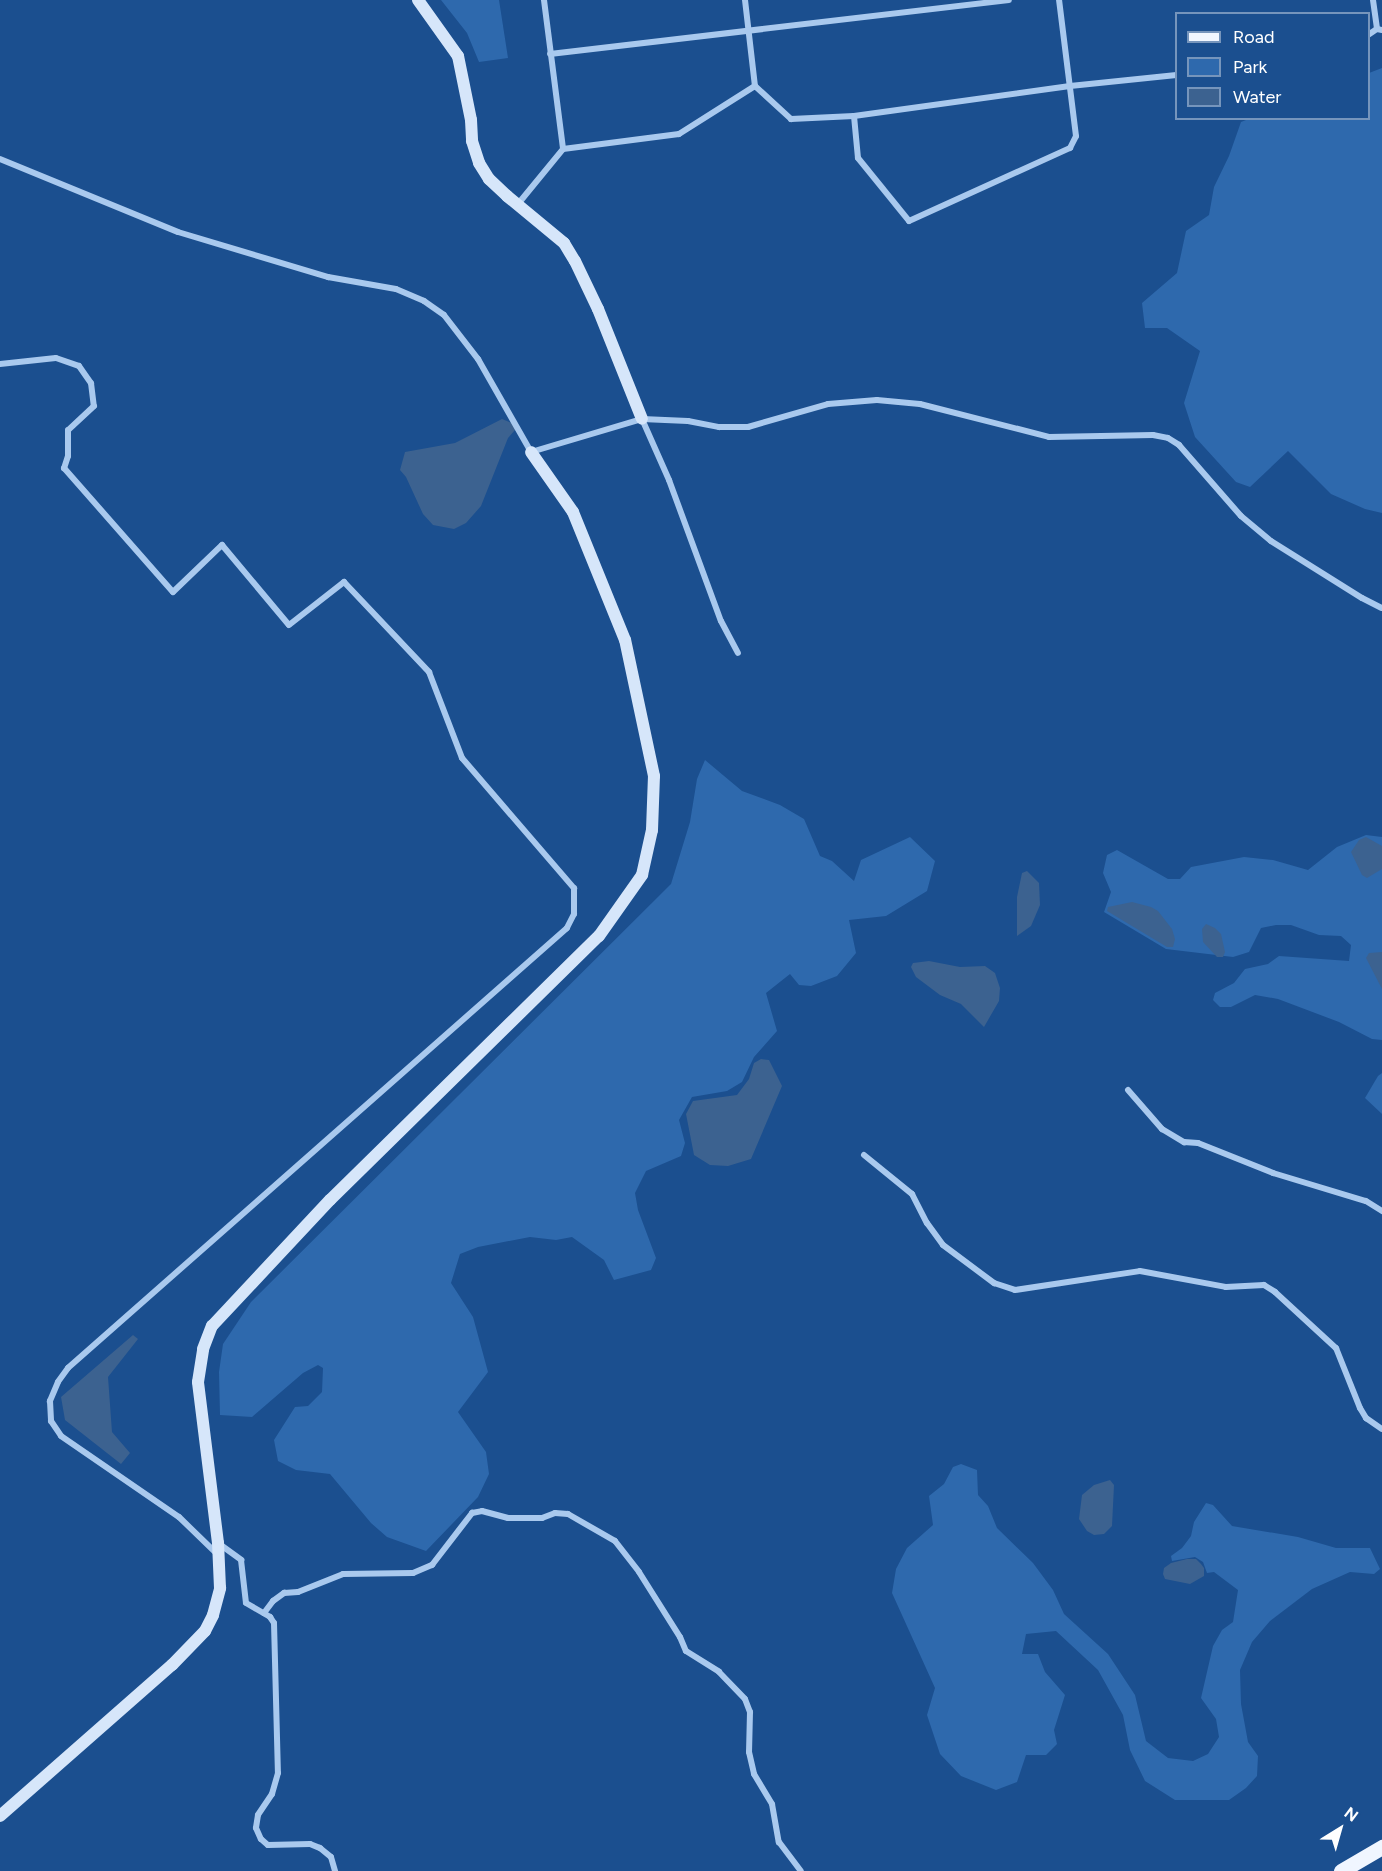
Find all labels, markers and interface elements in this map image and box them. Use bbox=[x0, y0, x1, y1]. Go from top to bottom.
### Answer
legend bbox=[1175, 12, 1370, 120]
text: Road bbox=[1233, 26, 1274, 48]
text: Park bbox=[1233, 56, 1267, 78]
text: Water bbox=[1233, 86, 1281, 108]
north arrow bbox=[1310, 1799, 1370, 1859]
text: N bbox=[1340, 1803, 1362, 1826]

